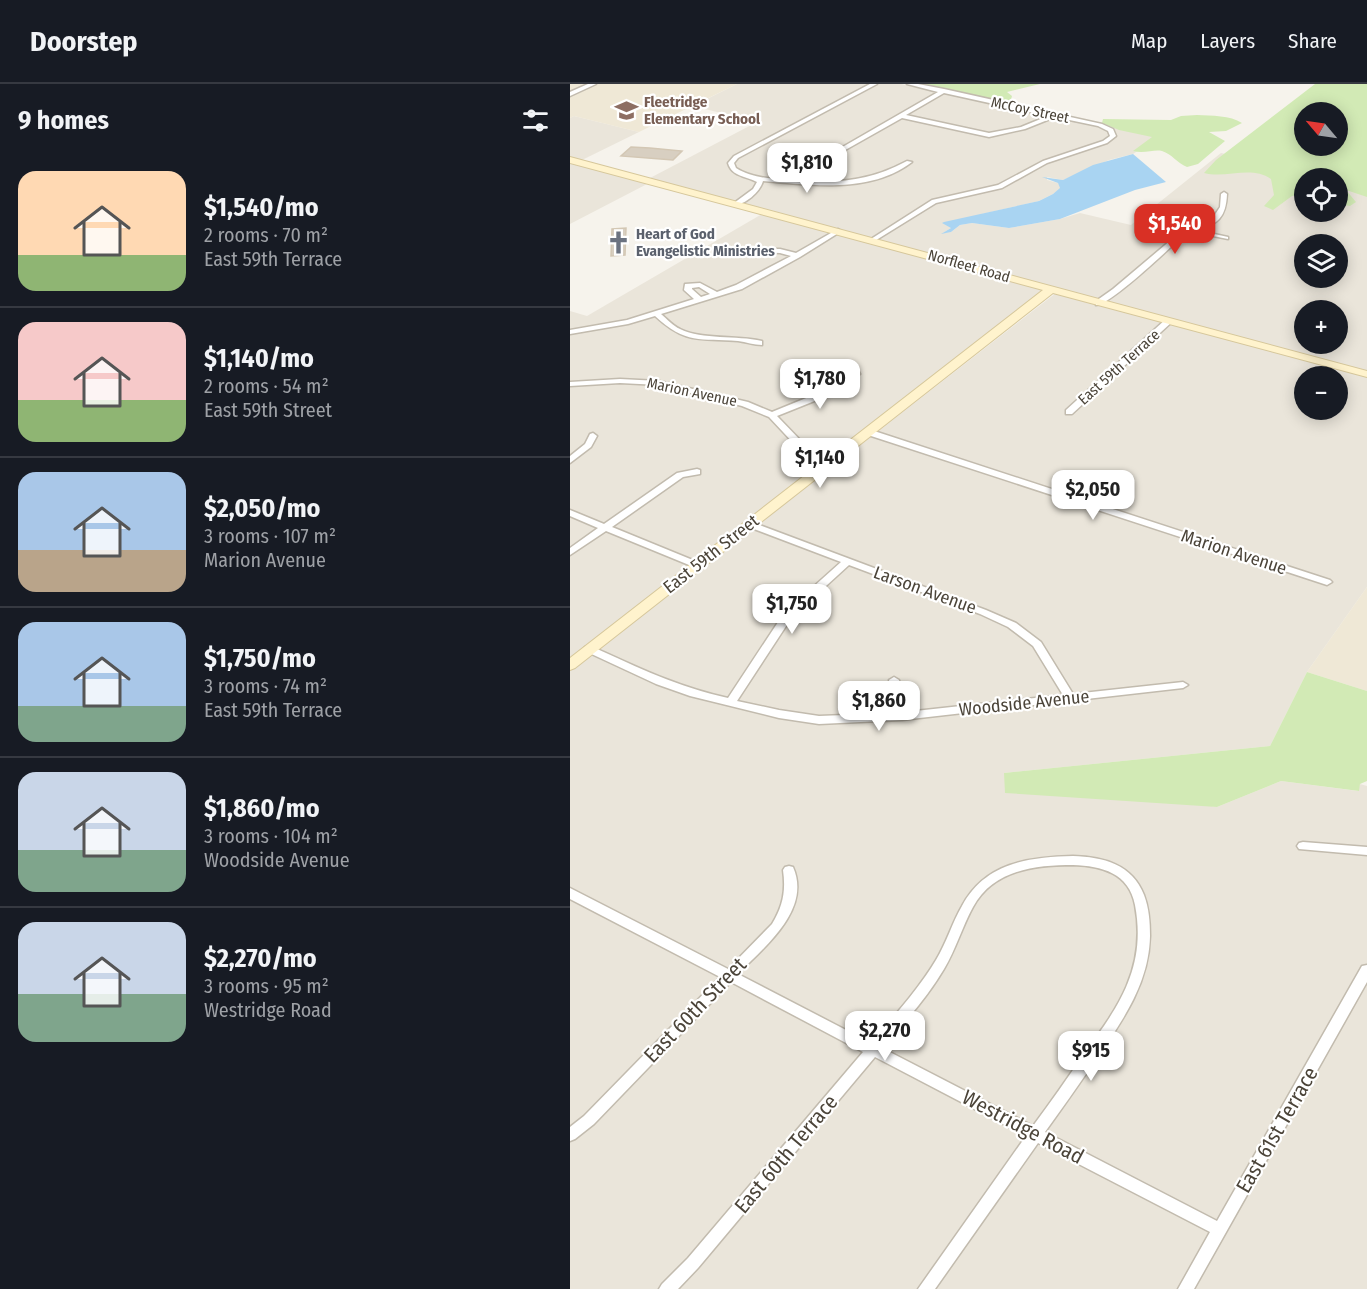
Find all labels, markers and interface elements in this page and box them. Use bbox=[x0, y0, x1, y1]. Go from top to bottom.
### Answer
text: Doorstep bbox=[30, 25, 138, 58]
text: Map bbox=[1131, 28, 1167, 54]
text: Layers bbox=[1200, 28, 1255, 54]
text: Share bbox=[1288, 28, 1337, 54]
place label: Fleetridge Elementary School bbox=[644, 93, 761, 128]
street label: McCoy Street bbox=[989, 93, 1071, 127]
school or university icon: Fleetridge Elementary School bbox=[613, 98, 639, 124]
north arrow bbox=[1294, 102, 1348, 156]
map controls bbox=[1294, 102, 1348, 420]
icon: filters bbox=[519, 104, 552, 137]
text: 9 homes bbox=[18, 105, 109, 136]
pin: $1,810 bbox=[758, 143, 856, 194]
text: $1,810 bbox=[781, 150, 833, 174]
button: locate bbox=[1294, 168, 1348, 222]
text: $1,540/mo bbox=[204, 192, 319, 223]
icon: home bbox=[66, 195, 138, 267]
pin: $1,540 bbox=[1126, 204, 1224, 255]
text: $1,540 bbox=[1148, 211, 1202, 235]
text: 2 rooms · 70 m² bbox=[204, 223, 328, 247]
place label: Heart of God Evangelistic Ministries bbox=[636, 225, 775, 260]
church icon: Heart of God Evangelistic Ministries bbox=[605, 230, 631, 256]
button: layers bbox=[1294, 234, 1348, 288]
street label: Norfleet Road bbox=[926, 246, 1012, 286]
text: East 59th Terrace bbox=[204, 247, 342, 271]
button: + bbox=[1294, 300, 1348, 354]
street label: East 59th Terrace bbox=[1074, 326, 1164, 408]
text: $1,140/mo bbox=[204, 343, 314, 374]
icon: home bbox=[66, 346, 138, 418]
pin: $1,780 bbox=[771, 359, 869, 410]
text: $1,780 bbox=[794, 366, 846, 390]
button: − bbox=[1294, 366, 1348, 420]
text: 2 rooms · 54 m² bbox=[204, 374, 329, 398]
street label: Marion Avenue bbox=[645, 374, 739, 410]
text: East 59th Street bbox=[204, 398, 332, 422]
pin: $1,140 bbox=[771, 438, 869, 489]
text: $1,140 bbox=[795, 445, 845, 469]
pin: $2,050 bbox=[1044, 470, 1142, 521]
text: $2,050 bbox=[1066, 477, 1120, 501]
text: $2,050/mo bbox=[204, 493, 321, 524]
icon: home bbox=[66, 496, 138, 568]
street label: East 59th Street bbox=[659, 510, 763, 598]
text: 3 rooms · 107 m² bbox=[204, 524, 336, 548]
street label: Marion Avenue bbox=[1178, 525, 1290, 579]
text: Marion Avenue bbox=[204, 548, 326, 572]
street label: Larson Avenue bbox=[871, 561, 979, 619]
pin: $1,750 bbox=[743, 584, 841, 635]
text: $1,750 bbox=[766, 591, 818, 615]
text: $1,750/mo bbox=[204, 643, 316, 674]
icon: home bbox=[66, 646, 138, 718]
text: 3 rooms · 74 m² bbox=[204, 674, 327, 698]
pin: $1,860 bbox=[830, 681, 928, 732]
street label: Woodside Avenue bbox=[958, 685, 1090, 721]
text: $1,860 bbox=[852, 688, 906, 712]
text: East 59th Terrace bbox=[204, 698, 342, 722]
text: $1,860/mo bbox=[204, 793, 320, 824]
icon: home bbox=[66, 796, 138, 868]
text: 3 rooms · 104 m² bbox=[204, 824, 338, 848]
text: Woodside Avenue bbox=[204, 848, 350, 872]
text: $2,270/mo bbox=[204, 943, 317, 974]
icon: home bbox=[66, 946, 138, 1018]
street label: East 60th Street bbox=[638, 952, 752, 1068]
text: 3 rooms · 95 m² bbox=[204, 974, 329, 998]
text: Westridge Road bbox=[204, 998, 332, 1022]
pin: $2,270 bbox=[836, 1011, 934, 1062]
text: $2,270 bbox=[859, 1018, 911, 1042]
pin: $915 bbox=[1055, 1031, 1127, 1082]
text: $915 bbox=[1072, 1038, 1110, 1062]
street label: East 61st Terrace bbox=[1230, 1062, 1324, 1198]
street label: Westridge Road bbox=[958, 1084, 1088, 1170]
street label: East 60th Terrace bbox=[729, 1089, 843, 1219]

